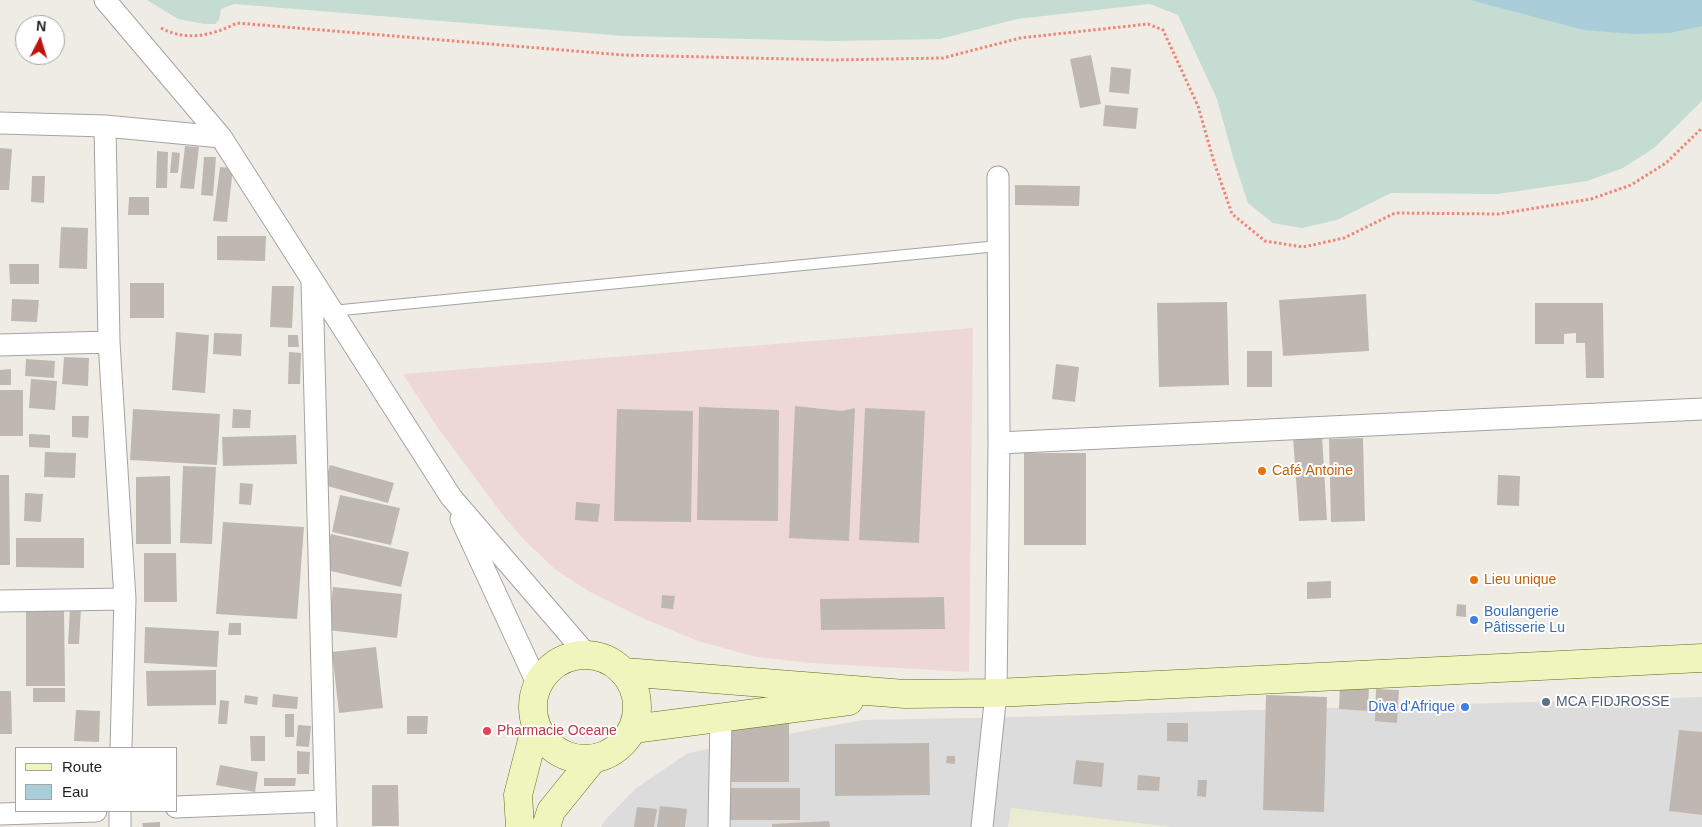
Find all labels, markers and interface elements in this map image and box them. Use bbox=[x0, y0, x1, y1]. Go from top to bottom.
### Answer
north arrow bbox=[15, 15, 65, 65]
text: N bbox=[35, 18, 47, 34]
place label: Café Antoine bbox=[1272, 463, 1353, 479]
marker: Café Antoine bbox=[1256, 465, 1268, 477]
place label: Lieu unique bbox=[1484, 572, 1556, 588]
marker: Lieu unique bbox=[1468, 574, 1480, 586]
place label: Boulangerie Pâtisserie Lu bbox=[1484, 604, 1565, 636]
marker: Boulangerie Pâtisserie Lu bbox=[1468, 614, 1480, 626]
place label: MCA FIDJROSSE bbox=[1556, 694, 1670, 710]
marker: MCA FIDJROSSE bbox=[1540, 696, 1552, 708]
place label: Diva d'Afrique bbox=[1368, 699, 1455, 715]
marker: Diva d'Afrique bbox=[1459, 701, 1471, 713]
place label: Pharmacie Oceane bbox=[497, 723, 617, 739]
marker: Pharmacie Oceane bbox=[481, 725, 493, 737]
legend bbox=[15, 747, 178, 812]
text: Route bbox=[62, 758, 102, 775]
text: Eau bbox=[62, 783, 89, 800]

